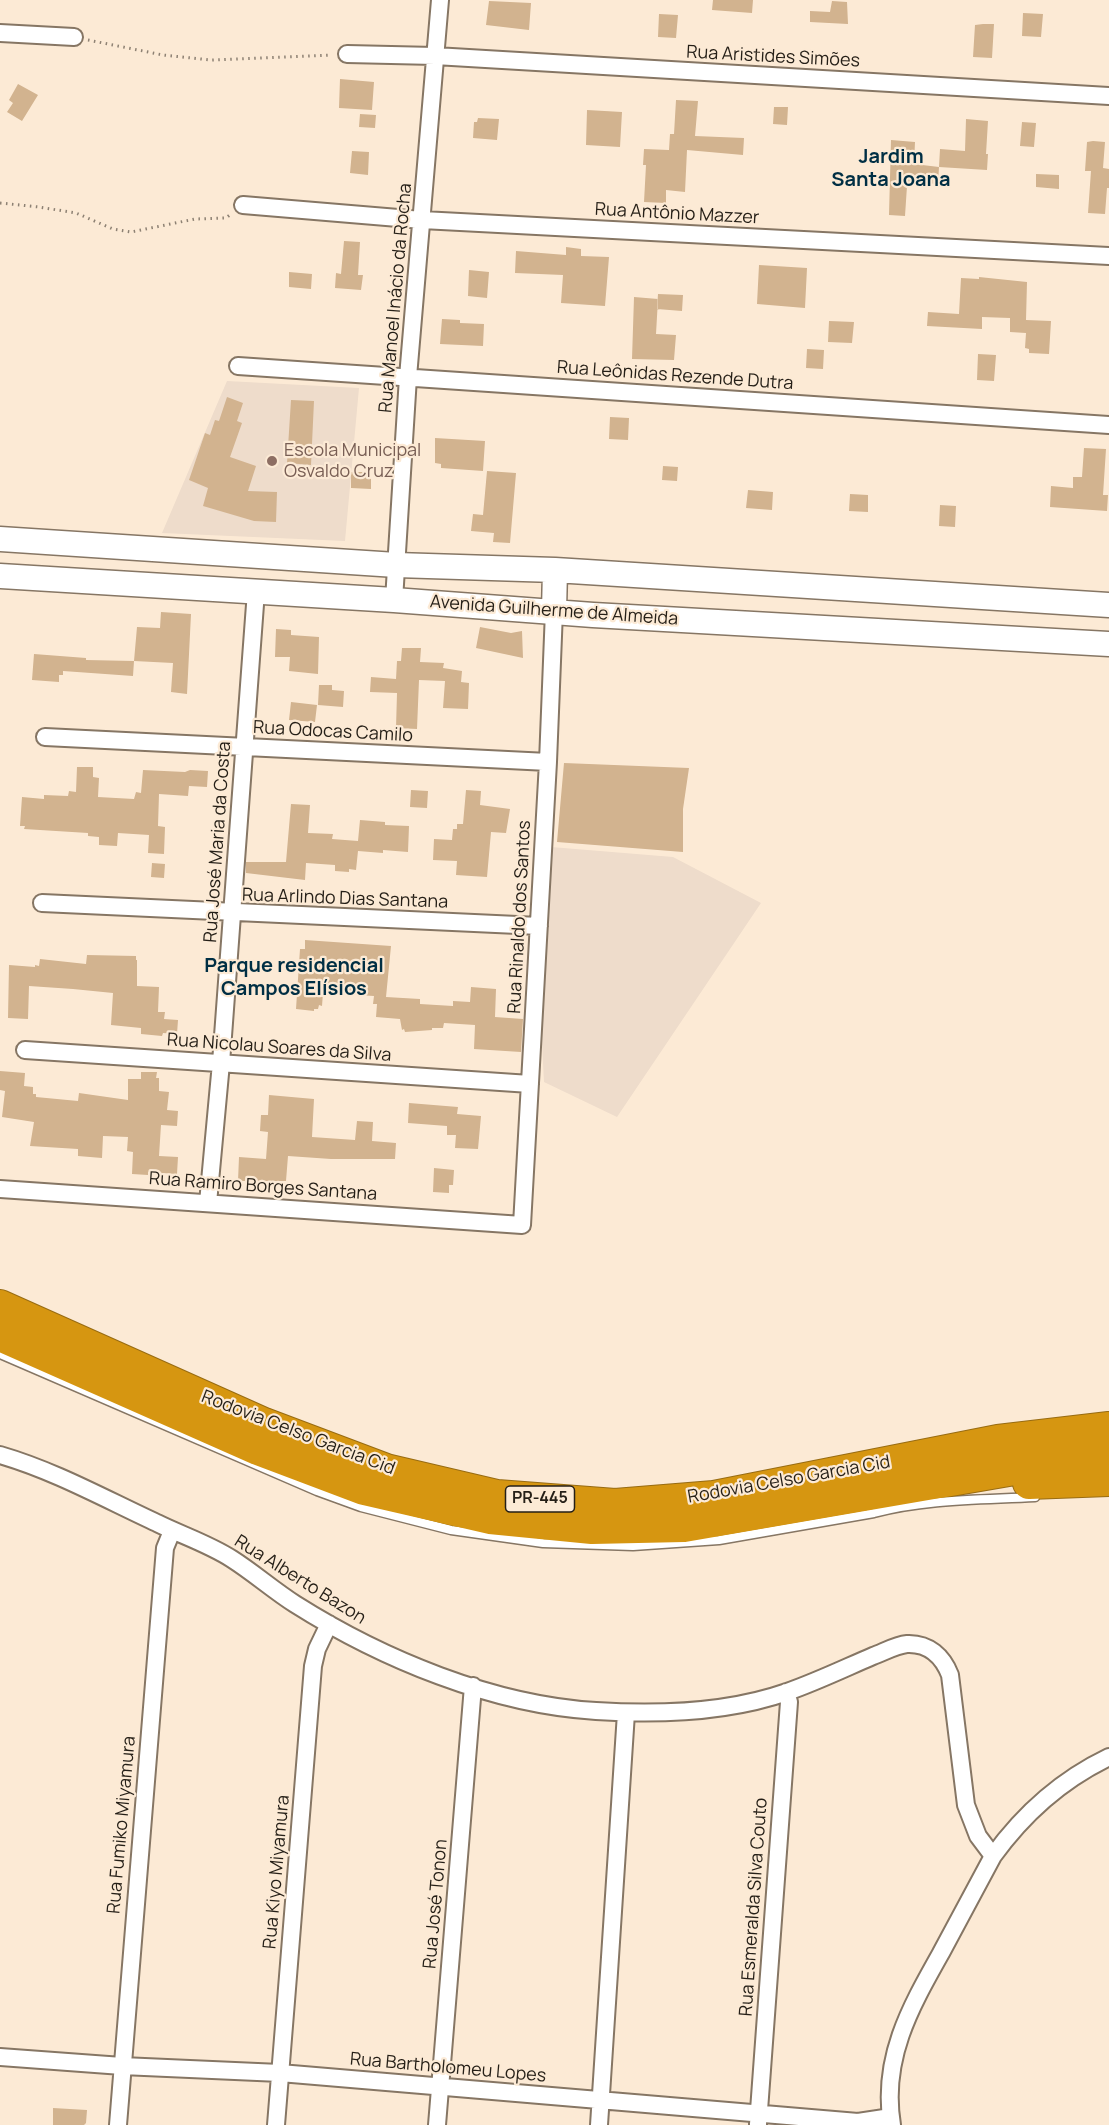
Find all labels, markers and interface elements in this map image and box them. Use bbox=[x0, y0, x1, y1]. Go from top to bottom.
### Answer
street label: Rua Aristides Simões bbox=[686, 42, 860, 72]
district label: Jardim Santa Joana bbox=[831, 145, 951, 192]
street label: Rua Manoel Inácio da Rocha bbox=[375, 182, 417, 414]
street label: Rua Antônio Mazzer bbox=[594, 199, 760, 229]
street label: Rua Leônidas Rezende Dutra bbox=[556, 357, 794, 395]
place label: Escola Municipal Osvaldo Cruz bbox=[284, 440, 421, 482]
marker: Escola Municipal Osvaldo Cruz bbox=[265, 454, 279, 468]
street label: Avenida Guilherme de Almeida bbox=[429, 592, 679, 630]
street label: Rua Odocas Camilo bbox=[252, 717, 414, 747]
street label: Rua José Maria da Costa bbox=[200, 741, 236, 943]
street label: Rua Rinaldo dos Santos bbox=[504, 820, 536, 1014]
street label: Rua Arlindo Dias Santana bbox=[241, 885, 449, 913]
district label: Parque residencial Campos Elísios bbox=[204, 954, 384, 1001]
street label: Rua Nicolau Soares da Silva bbox=[166, 1029, 392, 1067]
street label: Rua Ramiro Borges Santana bbox=[148, 1168, 378, 1206]
street label: Rodovia Celso Garcia Cid bbox=[198, 1386, 398, 1480]
street label: Rodovia Celso Garcia Cid bbox=[686, 1452, 892, 1508]
road number: PR-445 bbox=[506, 1486, 574, 1512]
street label: Rua Alberto Bazon bbox=[230, 1531, 370, 1629]
street label: Rua Fumiko Miyamura bbox=[103, 1735, 141, 1915]
street label: Rua Kiyo Miyamura bbox=[260, 1794, 294, 1950]
street label: Rua Esmeralda Silva Couto bbox=[736, 1797, 772, 2017]
street label: Rua José Tonon bbox=[420, 1838, 452, 1970]
street label: Rua Bartholomeu Lopes bbox=[349, 2049, 547, 2087]

